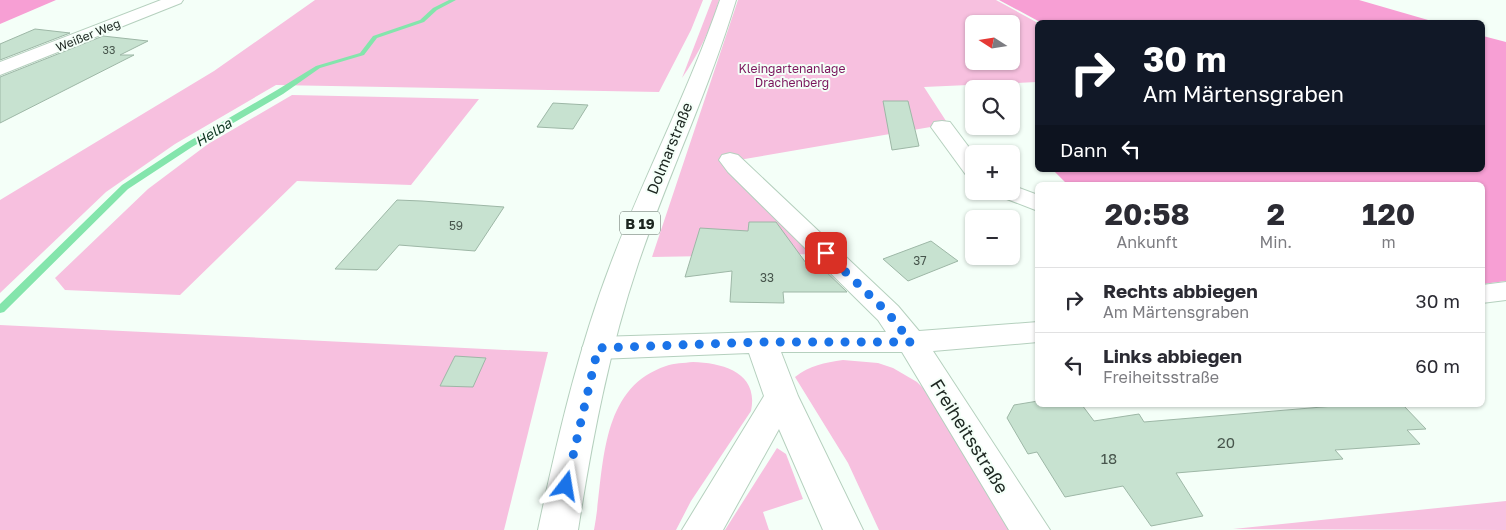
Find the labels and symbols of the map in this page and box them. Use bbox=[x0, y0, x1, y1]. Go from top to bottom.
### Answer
street label: Weißer Weg bbox=[54, 15, 122, 55]
north arrow bbox=[965, 15, 1020, 70]
house number: 33 bbox=[103, 43, 115, 56]
park label: Kleingartenanlage Drachenberg bbox=[739, 61, 845, 90]
street label: Dolmarstraße bbox=[642, 99, 696, 197]
water label: Helba bbox=[192, 114, 235, 150]
road number: B 19 bbox=[620, 212, 660, 234]
house number: 59 bbox=[449, 218, 463, 233]
pin bbox=[805, 232, 847, 274]
house number: 37 bbox=[913, 253, 927, 268]
house number: 33 bbox=[760, 270, 774, 285]
street label: Freiheitsstraße bbox=[926, 375, 1014, 497]
house number: 20 bbox=[1217, 433, 1235, 451]
house number: 18 bbox=[1101, 449, 1117, 467]
position arrow bbox=[539, 459, 591, 511]

